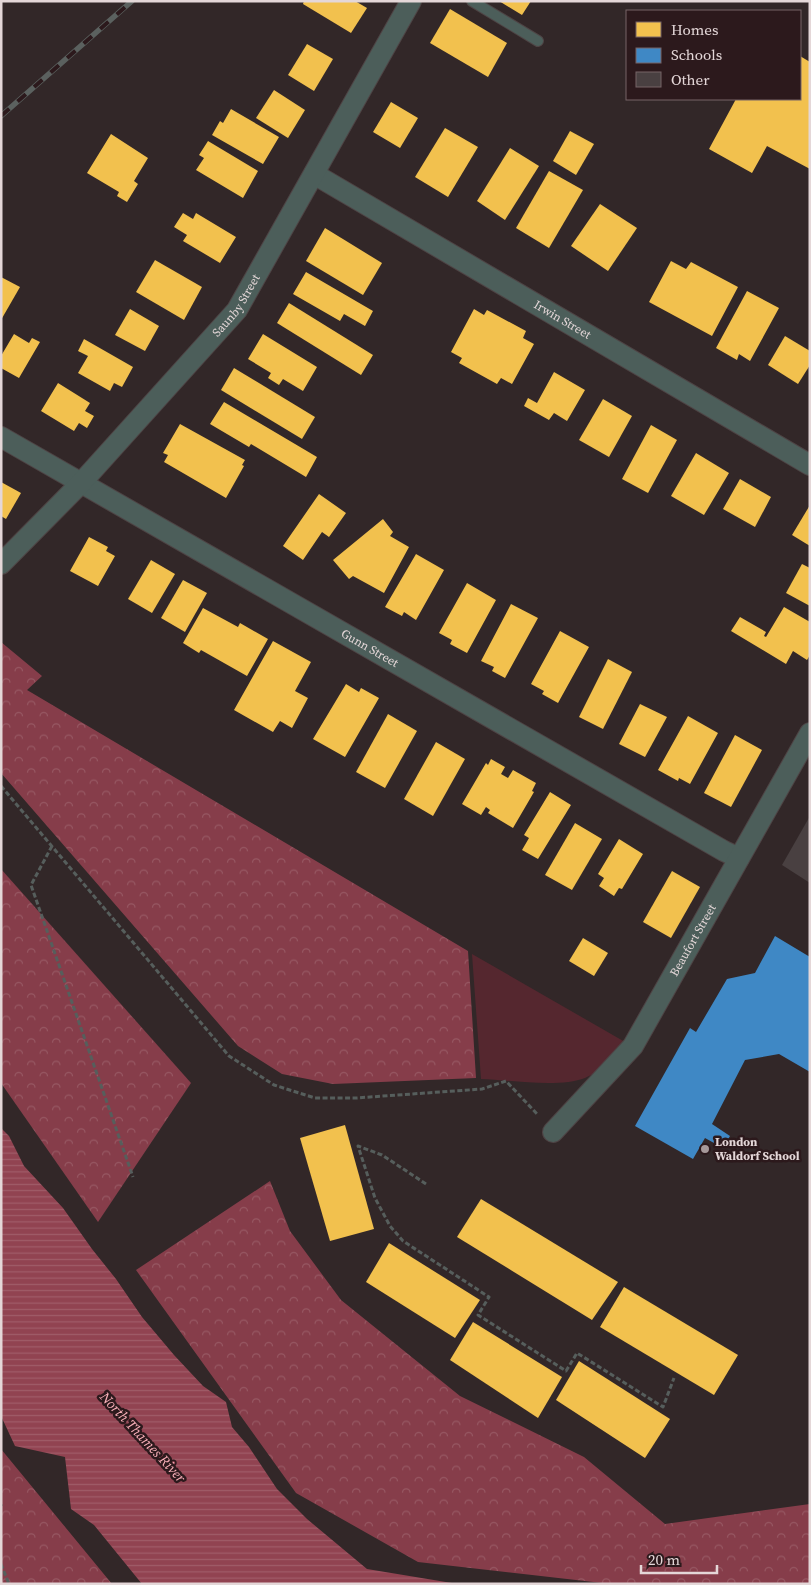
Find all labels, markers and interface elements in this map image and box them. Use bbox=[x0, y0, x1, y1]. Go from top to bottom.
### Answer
legend bbox=[626, 10, 801, 100]
text: Homes bbox=[671, 19, 718, 40]
text: Schools bbox=[671, 44, 722, 65]
text: Other bbox=[671, 69, 710, 90]
street label: Saunby Street bbox=[209, 271, 264, 340]
street label: Irwin Street bbox=[531, 297, 594, 343]
street label: Gunn Street bbox=[338, 625, 401, 671]
street label: Beaufort Street bbox=[666, 901, 720, 979]
place label: London Waldorf School bbox=[715, 1134, 800, 1164]
marker: London Waldorf School bbox=[699, 1143, 711, 1155]
water label: North Thames River bbox=[95, 1387, 191, 1487]
scale bar bbox=[641, 1542, 717, 1574]
text: 20 m bbox=[648, 1549, 680, 1570]

